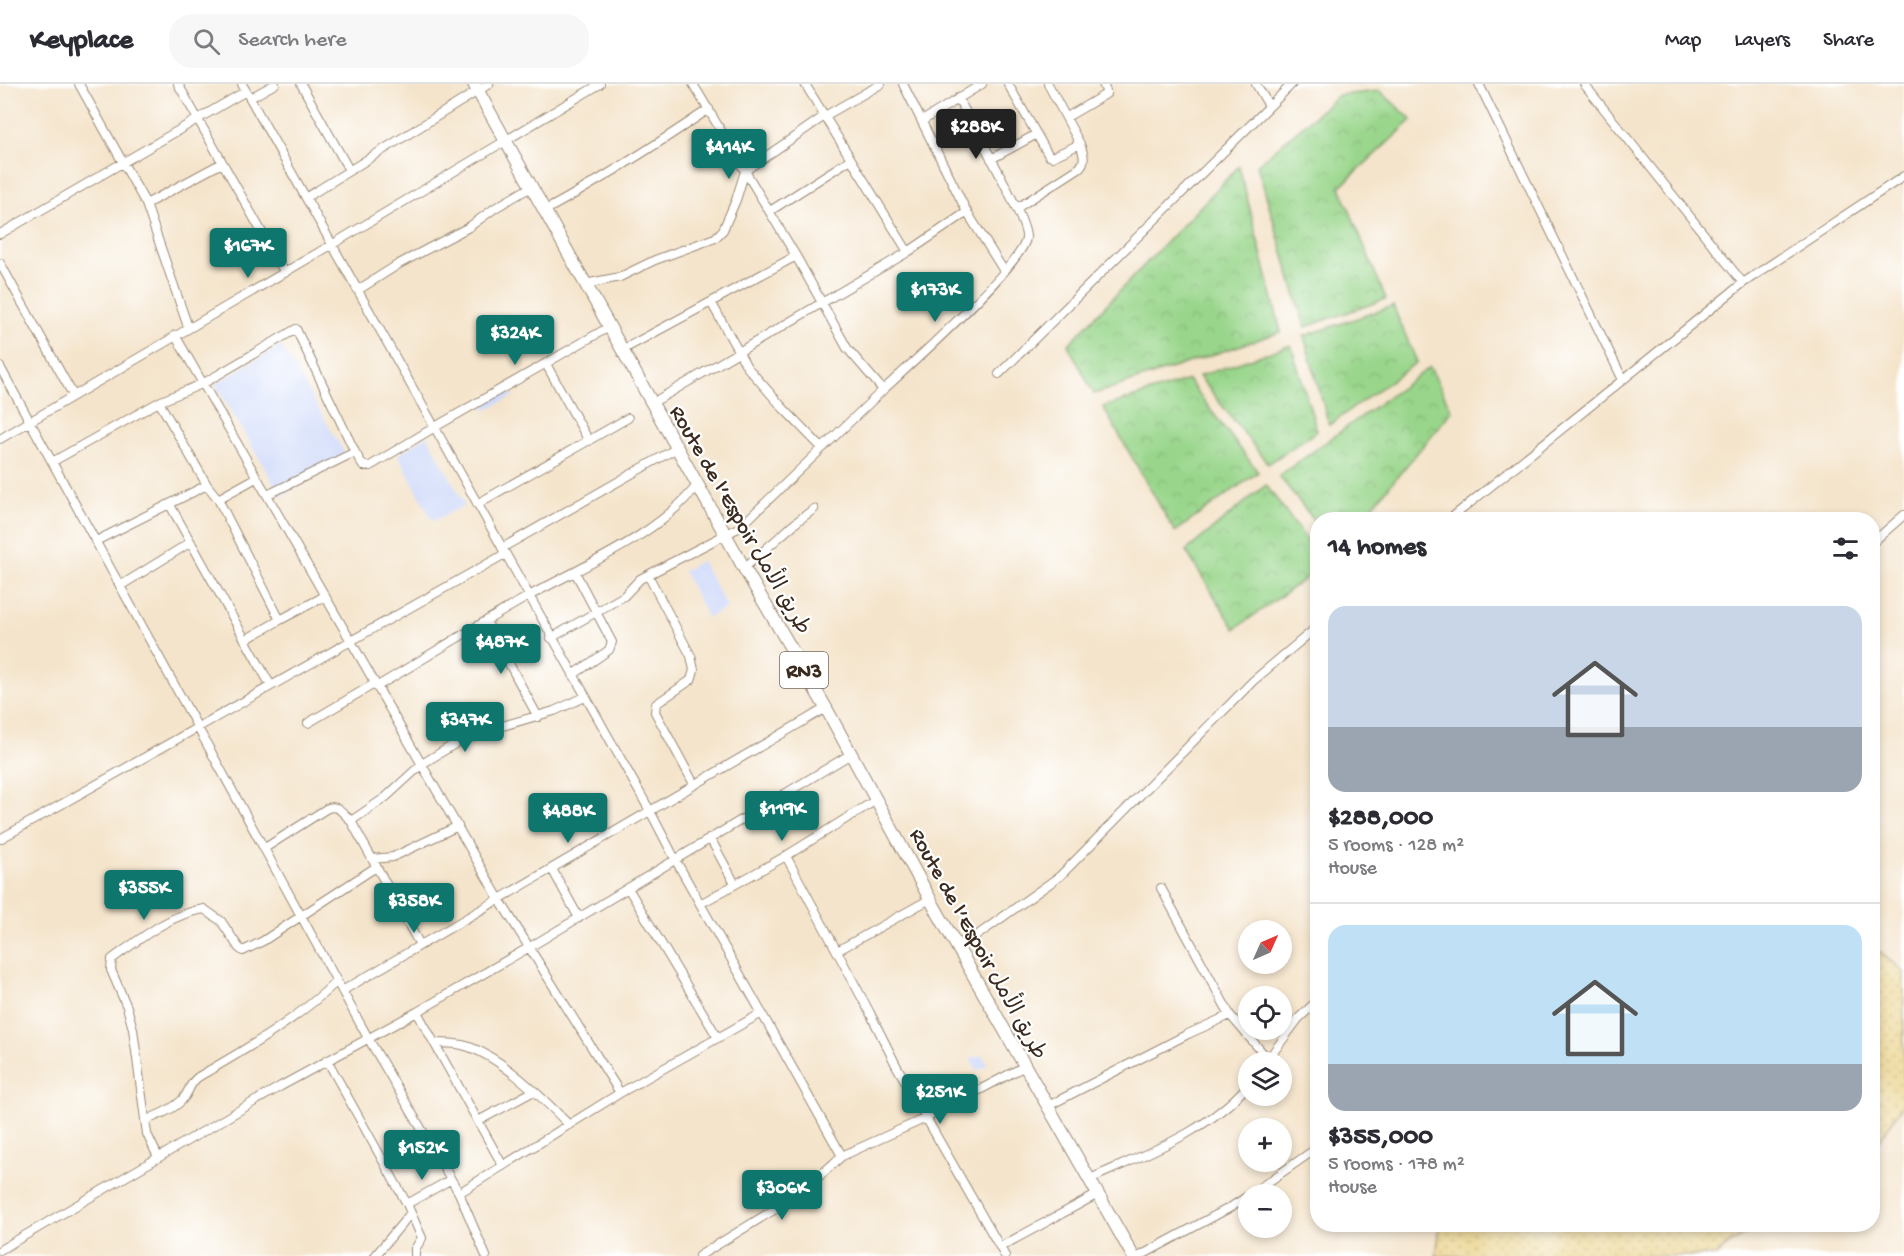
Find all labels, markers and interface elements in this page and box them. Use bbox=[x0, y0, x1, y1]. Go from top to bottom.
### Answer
search box bbox=[169, 14, 589, 68]
text: Keyplace bbox=[30, 25, 133, 58]
icon: search bbox=[190, 25, 223, 58]
text: Search here bbox=[238, 28, 347, 54]
text: Map bbox=[1665, 29, 1701, 54]
text: Layers bbox=[1734, 29, 1790, 54]
text: Share bbox=[1823, 29, 1874, 54]
pin: $288K bbox=[934, 109, 1018, 160]
text: $288K bbox=[950, 117, 1002, 140]
pin: $414K bbox=[687, 129, 771, 180]
text: $414K bbox=[705, 137, 753, 160]
pin: $167K bbox=[206, 228, 290, 279]
text: $167K bbox=[224, 236, 272, 259]
pin: $173K bbox=[893, 272, 977, 323]
text: $173K bbox=[911, 280, 959, 303]
pin: $324K bbox=[473, 315, 557, 366]
text: $324K bbox=[490, 323, 540, 346]
street label: Route de l’Espoir طريق الأمل bbox=[662, 399, 820, 640]
icon: filters bbox=[1829, 532, 1862, 565]
text: 14 homes bbox=[1328, 533, 1426, 564]
pin: $487K bbox=[459, 624, 543, 675]
text: $487K bbox=[476, 632, 526, 655]
icon: home bbox=[1541, 645, 1649, 753]
road number: RN3 bbox=[780, 652, 828, 688]
pin: $347K bbox=[423, 702, 507, 753]
text: $347K bbox=[440, 710, 490, 733]
pin: $119K bbox=[740, 791, 824, 842]
pin: $488K bbox=[526, 793, 610, 844]
text: $119K bbox=[759, 799, 805, 822]
text: $488K bbox=[542, 801, 594, 824]
text: $288,000 bbox=[1328, 804, 1433, 835]
street label: Route de l’Espoir طريق الأمل bbox=[902, 822, 1056, 1065]
text: 5 rooms · 128 m² bbox=[1328, 835, 1464, 858]
text: House bbox=[1328, 858, 1377, 881]
pin: $355K bbox=[102, 870, 186, 921]
text: $355K bbox=[118, 878, 170, 901]
pin: $358K bbox=[372, 883, 456, 934]
text: $358K bbox=[388, 891, 440, 914]
north arrow bbox=[1238, 920, 1292, 974]
map controls bbox=[1238, 920, 1292, 1238]
icon: home bbox=[1541, 964, 1649, 1072]
button: locate bbox=[1238, 986, 1292, 1040]
button: layers bbox=[1238, 1052, 1292, 1106]
pin: $251K bbox=[898, 1074, 982, 1125]
text: $251K bbox=[916, 1082, 964, 1105]
button: + bbox=[1238, 1118, 1292, 1172]
text: $355,000 bbox=[1328, 1123, 1433, 1154]
pin: $152K bbox=[380, 1130, 464, 1181]
text: $152K bbox=[398, 1138, 446, 1161]
text: 5 rooms · 178 m² bbox=[1328, 1154, 1465, 1177]
pin: $306K bbox=[740, 1170, 824, 1221]
text: House bbox=[1328, 1177, 1377, 1200]
text: $306K bbox=[756, 1178, 808, 1201]
button: − bbox=[1238, 1184, 1292, 1238]

